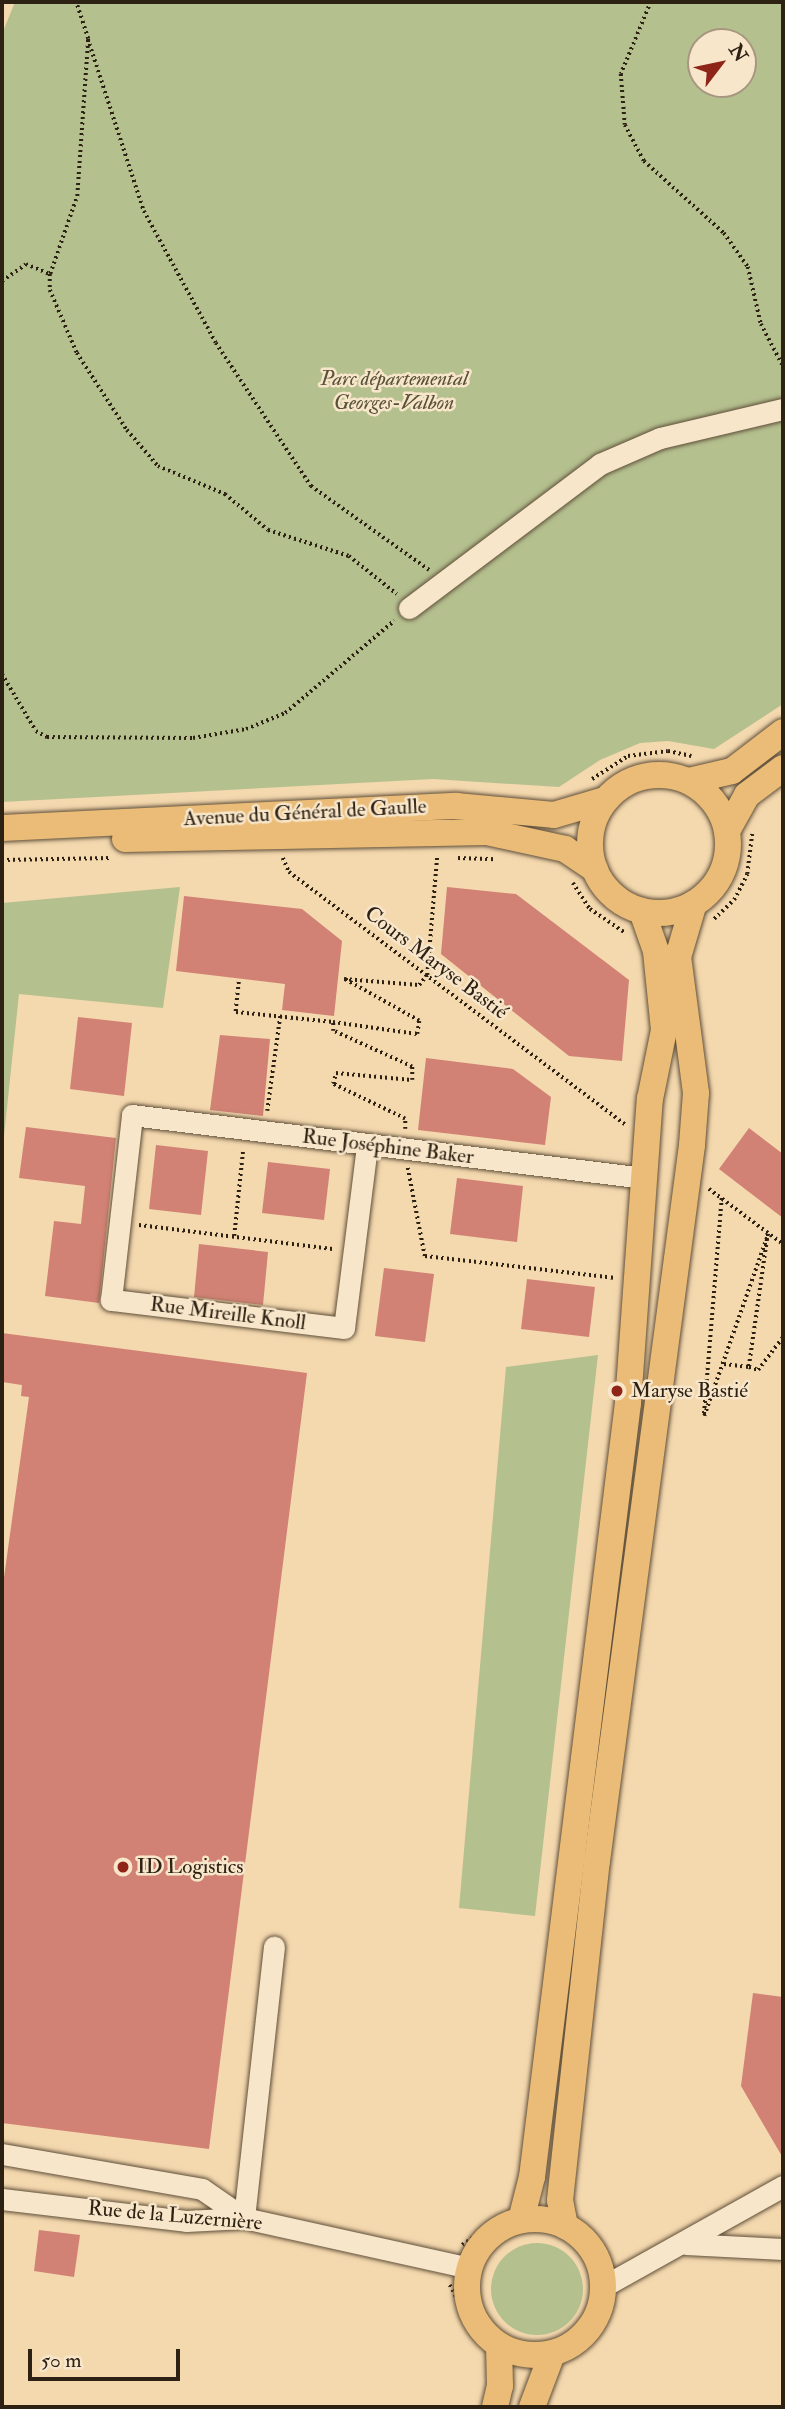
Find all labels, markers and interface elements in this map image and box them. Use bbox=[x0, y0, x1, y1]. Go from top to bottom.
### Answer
north arrow bbox=[687, 28, 757, 98]
text: N bbox=[723, 39, 753, 66]
park label: Parc départemental Georges-Valbon bbox=[320, 366, 468, 416]
street label: Avenue du Général de Gaulle bbox=[183, 794, 427, 832]
street label: Cours Maryse Bastié bbox=[359, 901, 513, 1025]
street label: Rue Joséphine Baker bbox=[301, 1124, 475, 1170]
street label: Rue Mireille Knoll bbox=[149, 1292, 307, 1336]
place label: Maryse Bastié bbox=[631, 1378, 748, 1404]
marker: Maryse Bastié bbox=[609, 1383, 625, 1399]
place label: ID Logistics bbox=[137, 1854, 244, 1880]
marker: ID Logistics bbox=[115, 1859, 131, 1875]
street label: Rue de la Luzernière bbox=[87, 2196, 263, 2236]
scale bar bbox=[32, 2336, 184, 2380]
text: 50 m bbox=[41, 2347, 82, 2374]

